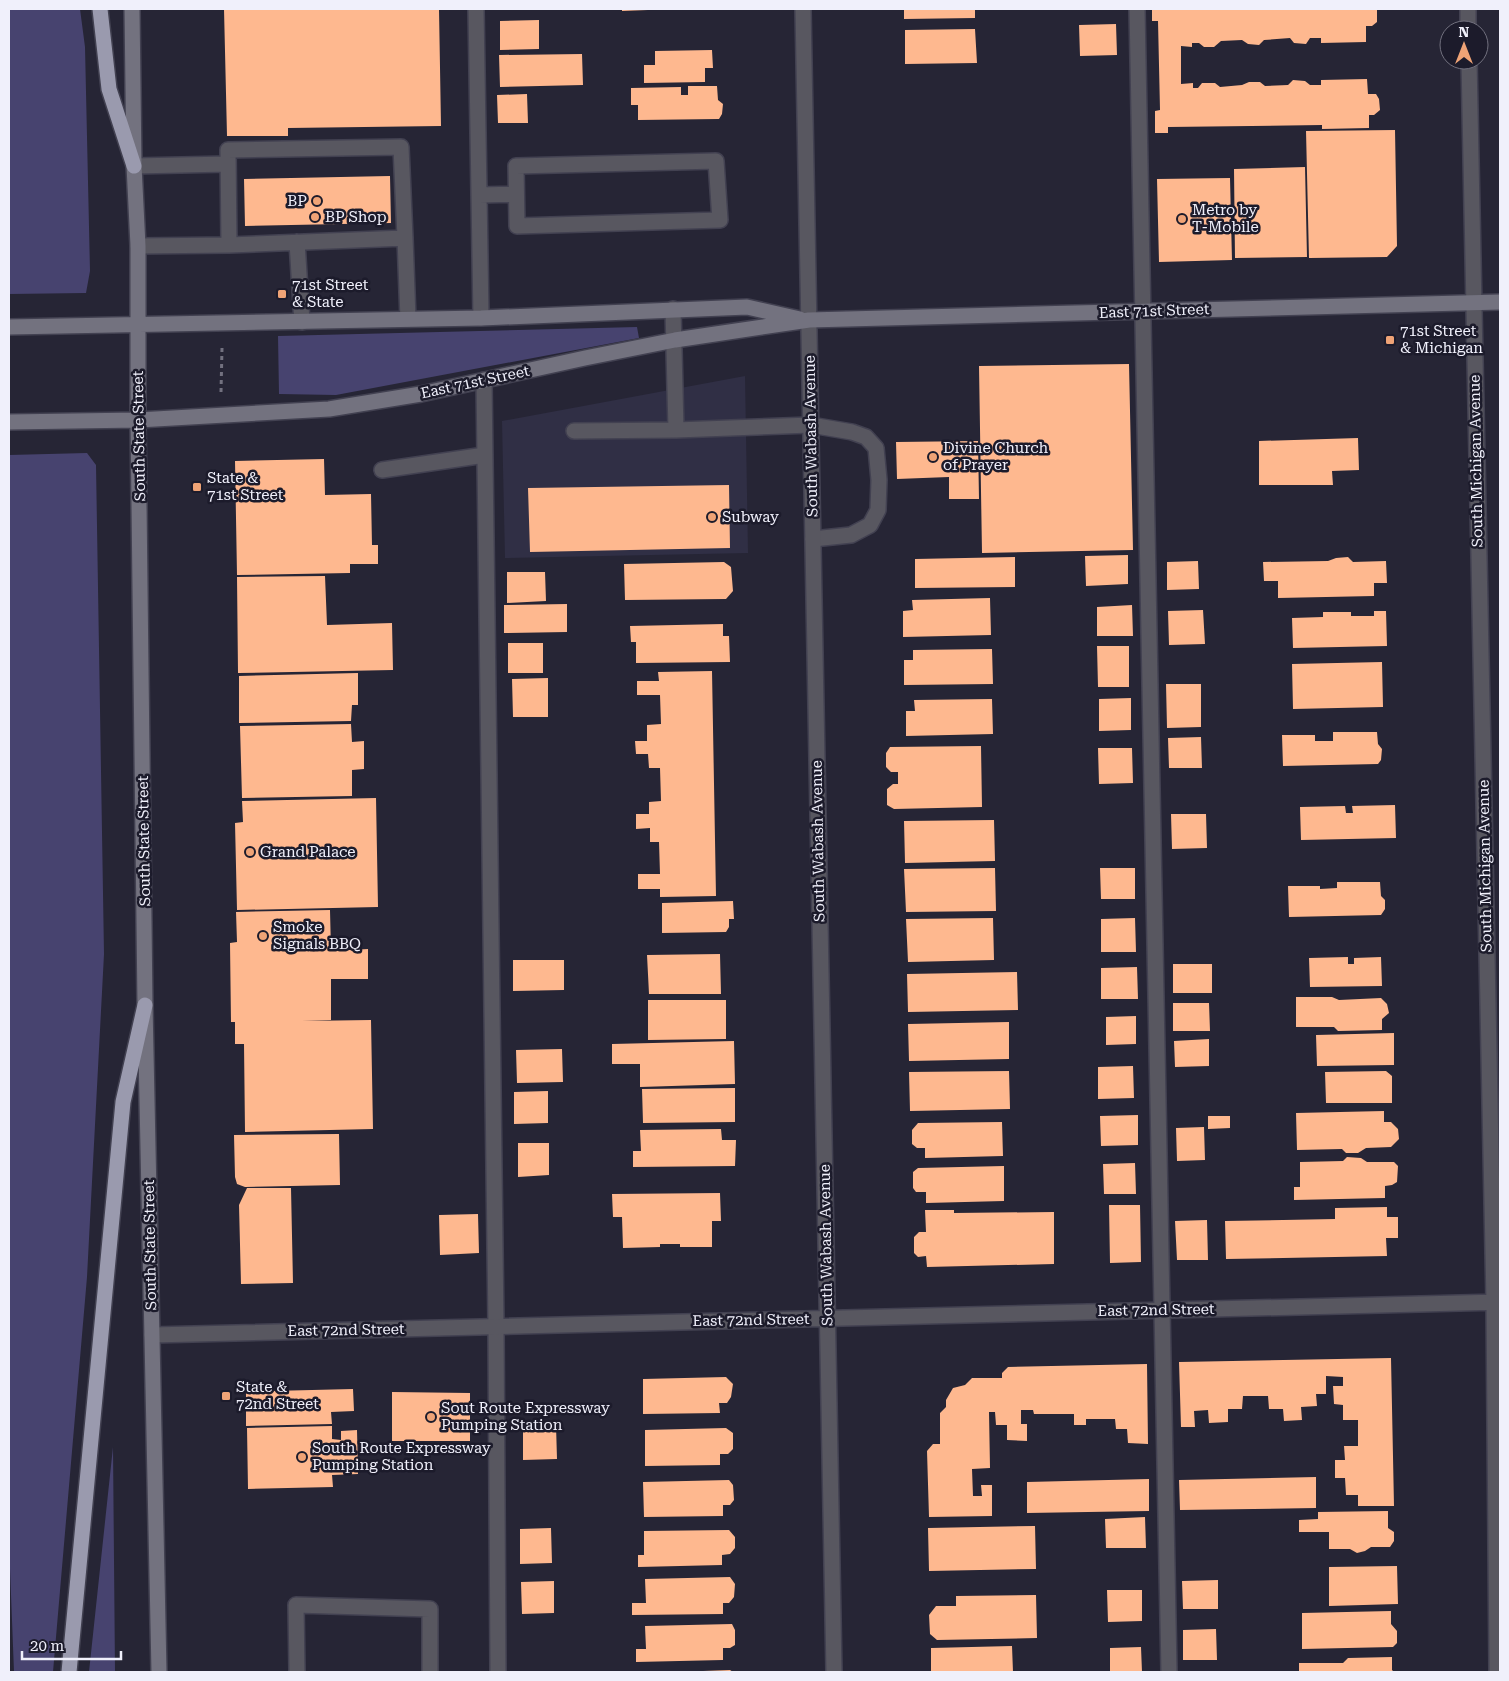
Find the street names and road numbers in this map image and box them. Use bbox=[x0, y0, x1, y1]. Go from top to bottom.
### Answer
street label: East 71st Street bbox=[1098, 300, 1210, 322]
street label: South Wabash Avenue bbox=[801, 355, 821, 517]
street label: East 71st Street bbox=[419, 362, 531, 402]
street label: South State Street bbox=[129, 370, 149, 501]
street label: South Michigan Avenue bbox=[1465, 374, 1487, 548]
street label: South Wabash Avenue bbox=[808, 760, 828, 922]
street label: South State Street bbox=[134, 775, 154, 906]
street label: South Michigan Avenue bbox=[1474, 779, 1496, 953]
street label: South Wabash Avenue bbox=[816, 1164, 836, 1326]
street label: South State Street bbox=[140, 1179, 160, 1310]
street label: East 72nd Street bbox=[1097, 1300, 1215, 1320]
street label: East 72nd Street bbox=[692, 1310, 810, 1330]
street label: East 72nd Street bbox=[287, 1320, 405, 1340]

